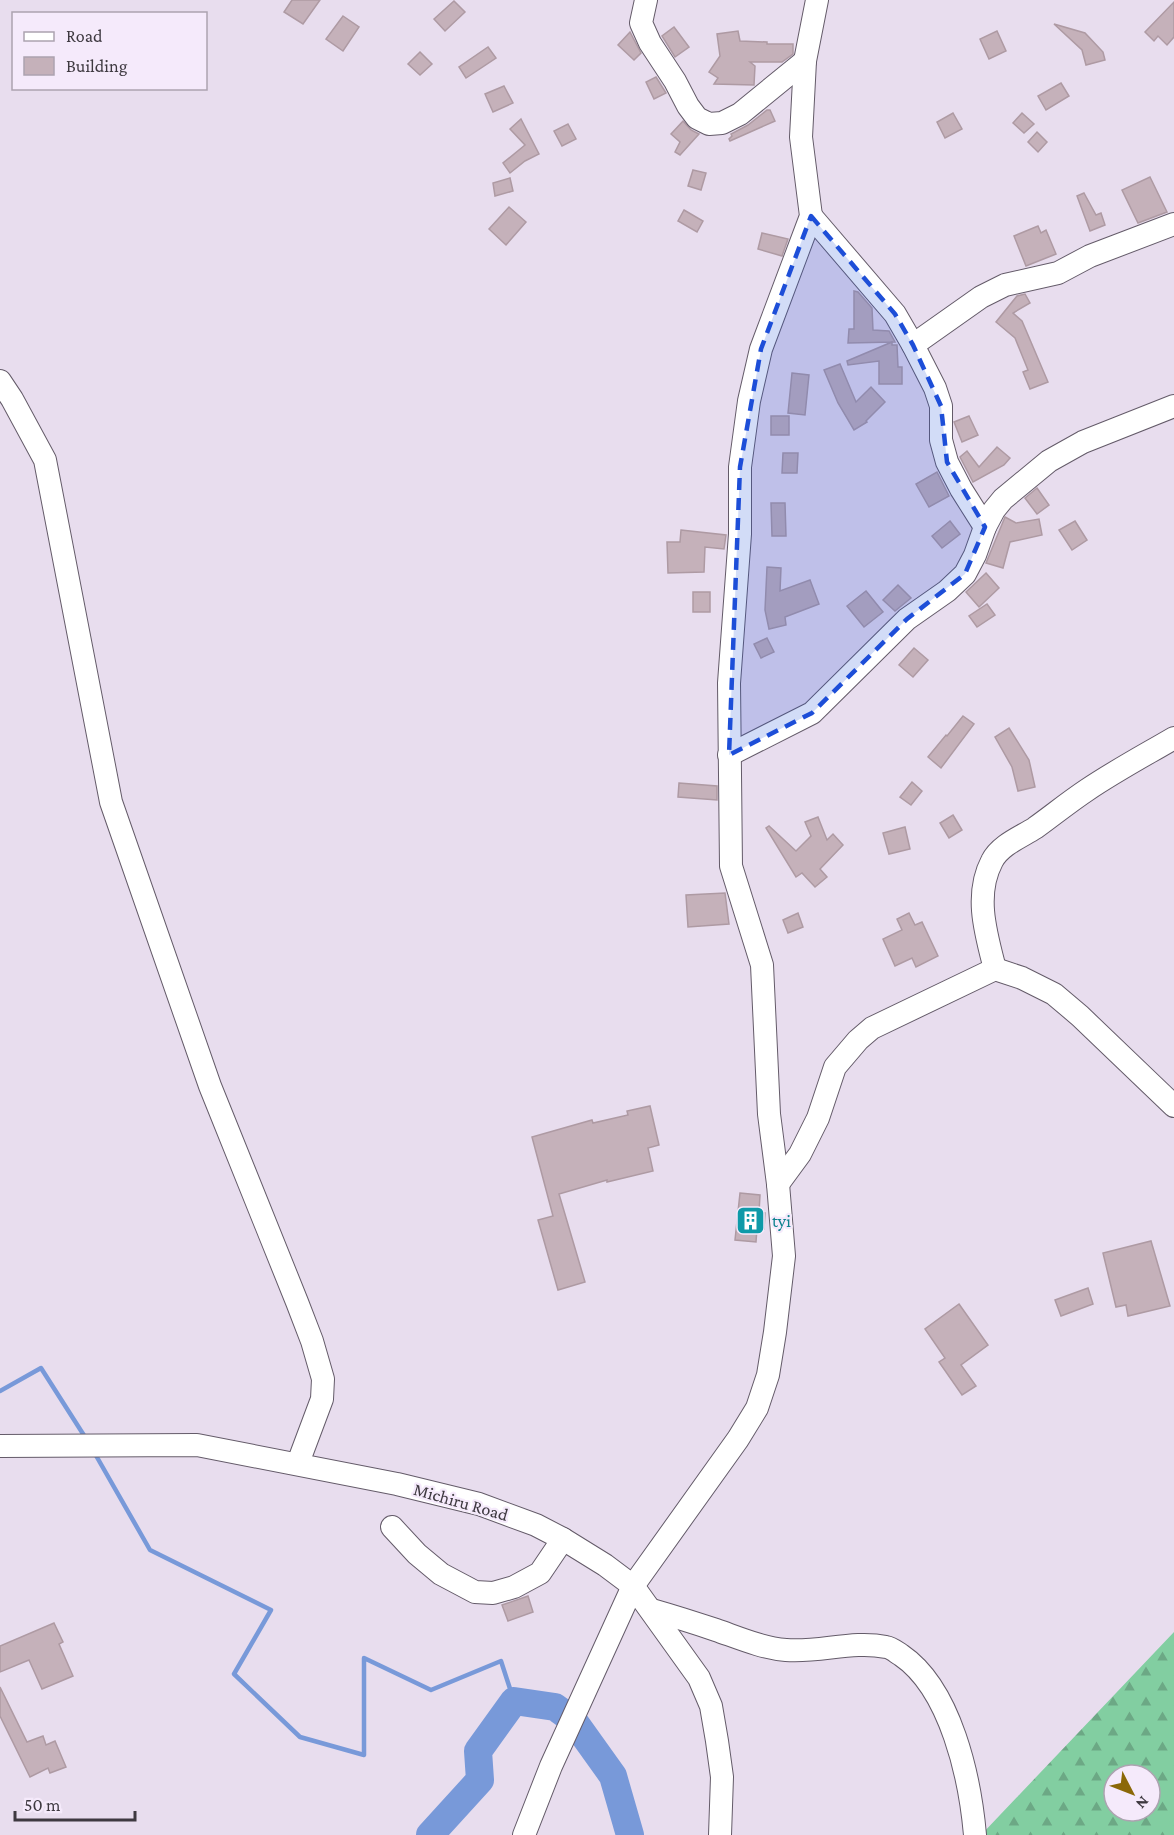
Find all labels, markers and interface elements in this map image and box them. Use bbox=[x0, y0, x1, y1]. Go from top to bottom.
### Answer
legend bbox=[12, 12, 207, 90]
text: Road bbox=[66, 26, 103, 46]
text: Building bbox=[66, 56, 128, 76]
building icon: tyi bbox=[735, 1205, 767, 1237]
place label: tyi bbox=[772, 1211, 791, 1231]
street label: Michiru Road bbox=[412, 1479, 511, 1525]
north arrow bbox=[1102, 1763, 1162, 1823]
scale bar bbox=[15, 1784, 135, 1822]
text: N bbox=[1133, 1793, 1153, 1813]
text: 50 m bbox=[24, 1795, 61, 1815]

